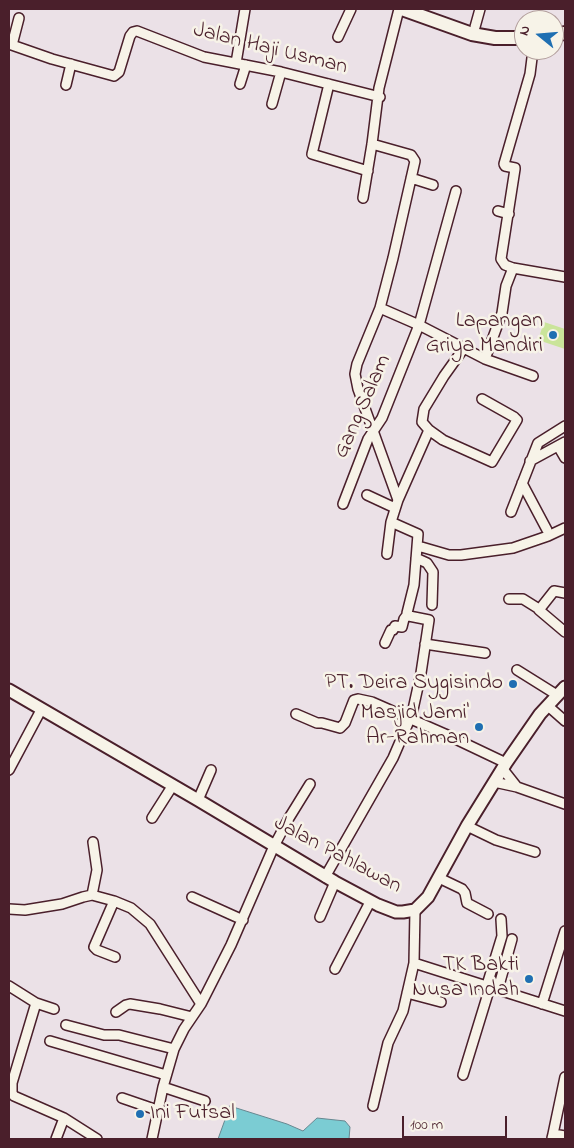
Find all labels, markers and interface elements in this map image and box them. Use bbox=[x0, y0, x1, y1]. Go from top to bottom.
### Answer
north arrow bbox=[514, 10, 564, 60]
street label: Jalan Haji Usman bbox=[190, 18, 350, 82]
text: N bbox=[514, 23, 537, 38]
place label: Lapangan Griya Mandiri bbox=[426, 309, 543, 361]
marker: Lapangan Griya Mandiri bbox=[547, 329, 559, 341]
street label: Gang Salam bbox=[329, 351, 399, 463]
place label: PT. Deira Sygisindo bbox=[325, 671, 503, 697]
marker: PT. Deira Sygisindo bbox=[507, 678, 519, 690]
place label: Masjid Jami' Ar-Rahman bbox=[360, 701, 469, 752]
marker: Masjid Jami' Ar-Rahman bbox=[473, 721, 485, 733]
street label: Jalan Pahlawan bbox=[269, 811, 405, 901]
place label: TK Bakti Nusa Indah bbox=[412, 953, 519, 1004]
marker: TK Bakti Nusa Indah bbox=[523, 973, 535, 985]
place label: Ini Futsal bbox=[150, 1101, 235, 1127]
scale bar bbox=[404, 1106, 509, 1138]
marker: Ini Futsal bbox=[134, 1108, 146, 1120]
text: 100 m bbox=[410, 1114, 443, 1136]

